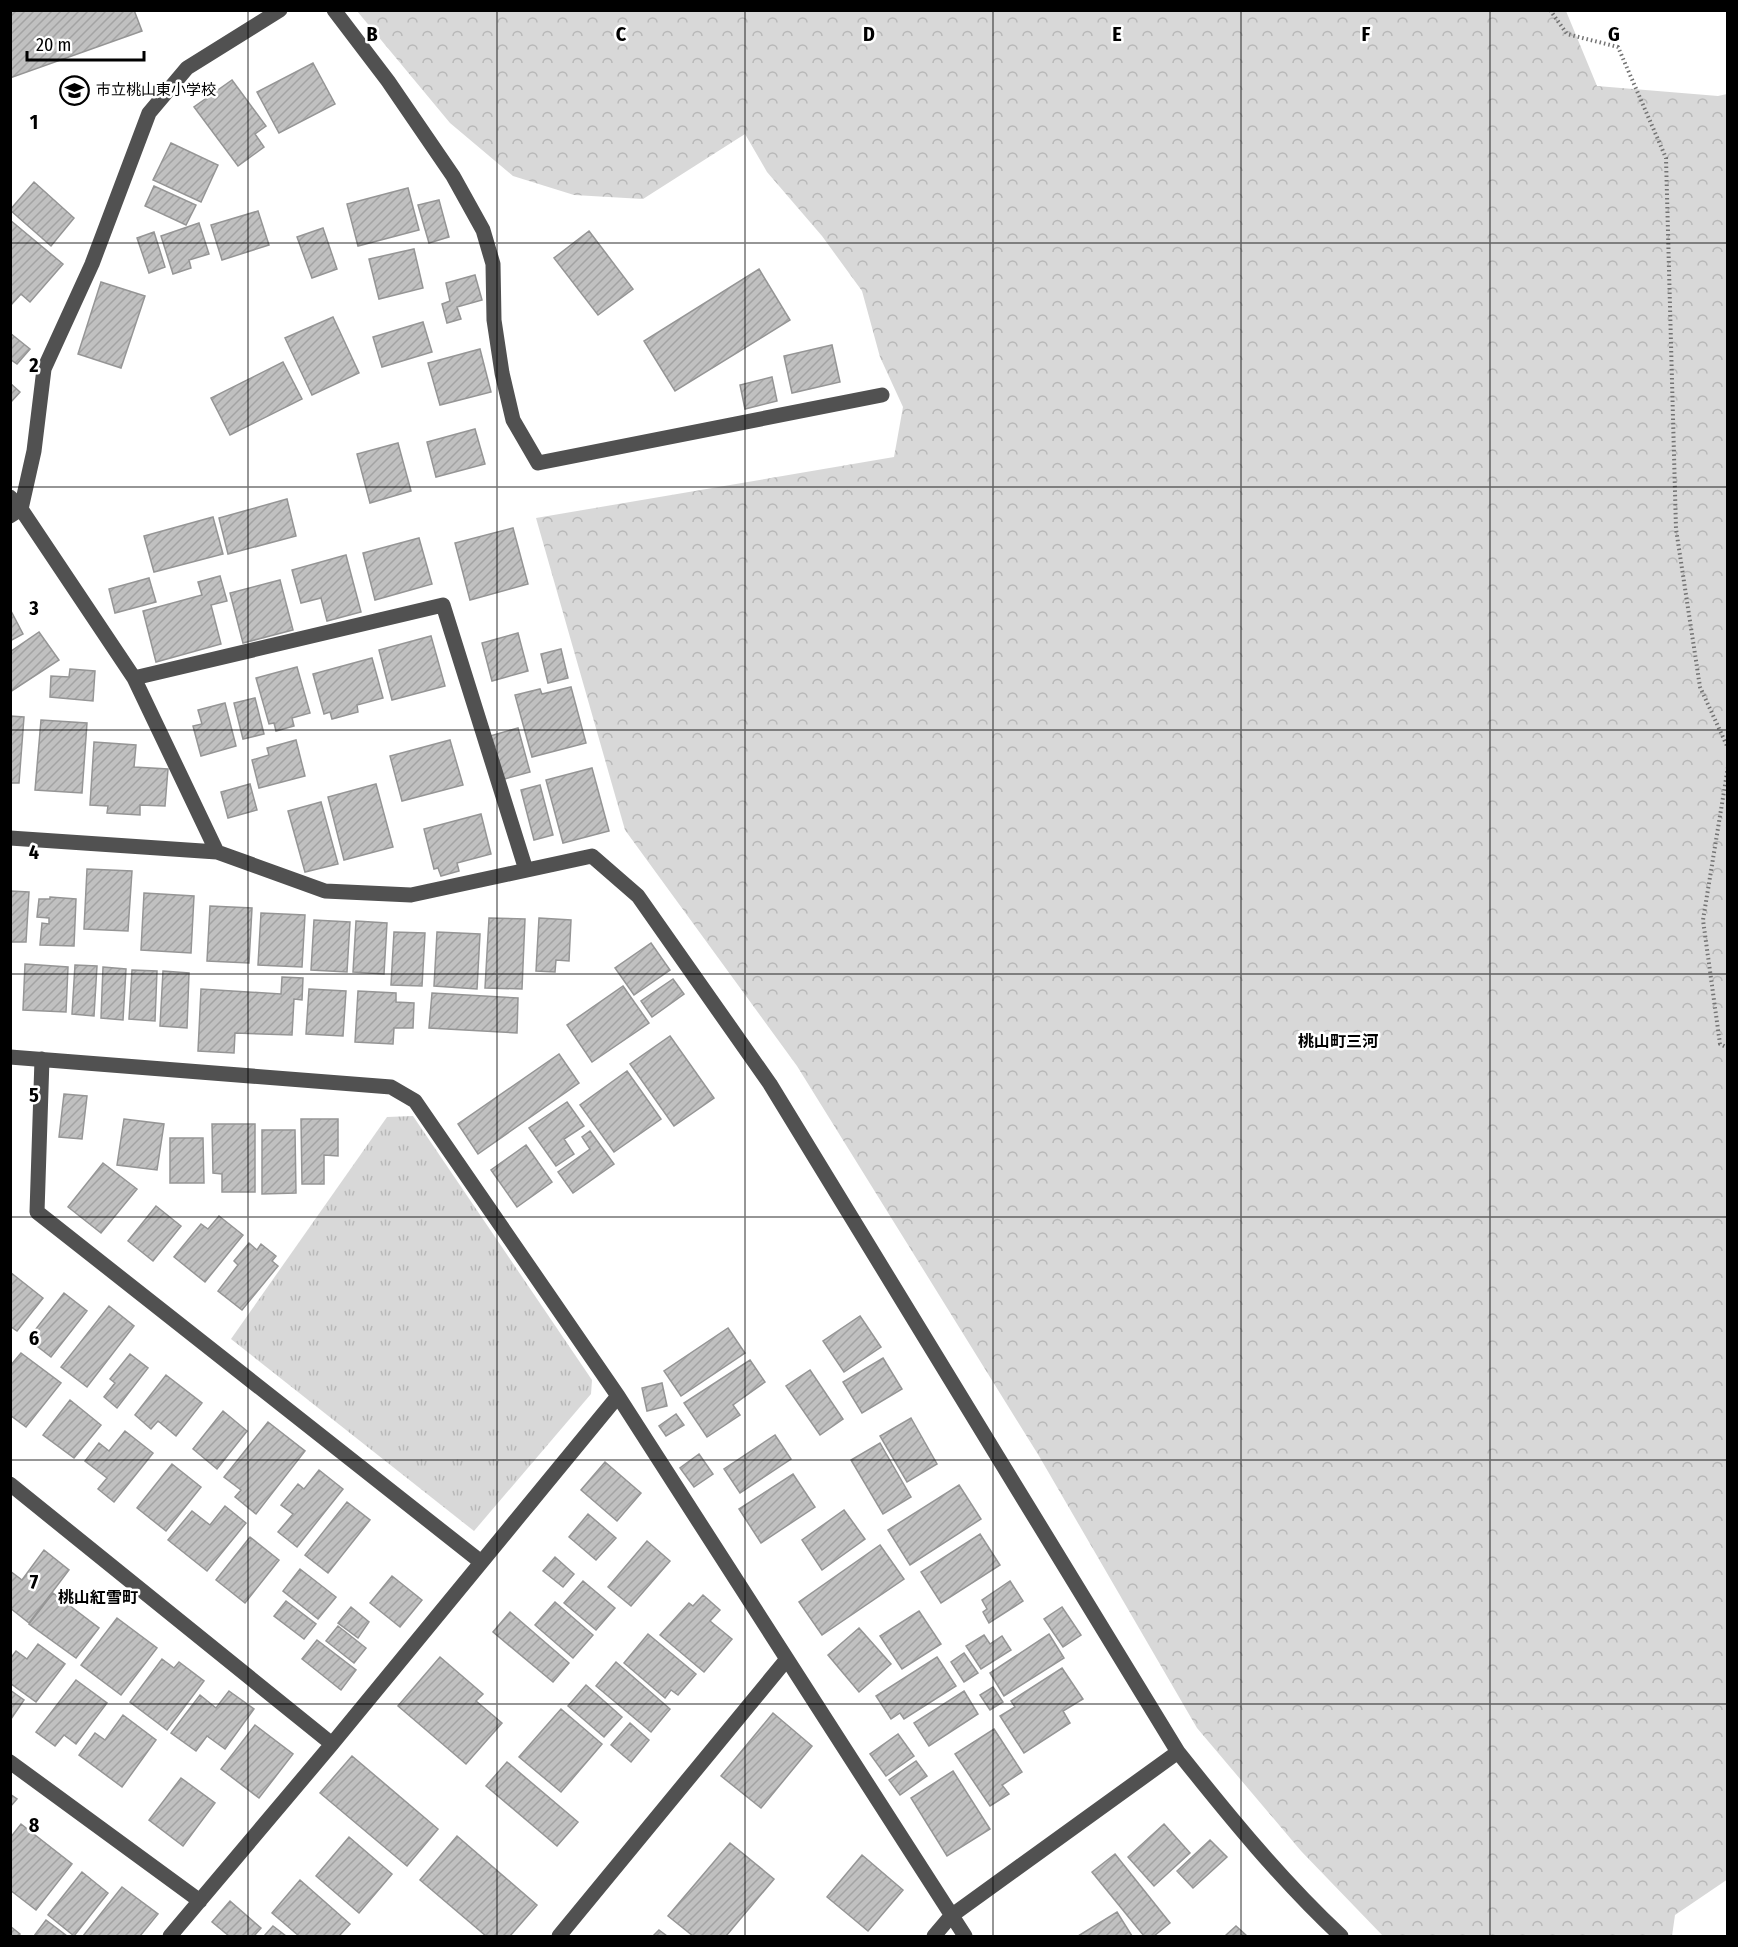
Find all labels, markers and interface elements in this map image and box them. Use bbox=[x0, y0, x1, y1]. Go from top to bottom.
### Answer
text: B bbox=[366, 22, 378, 46]
text: C bbox=[616, 22, 627, 46]
text: D bbox=[863, 22, 875, 46]
text: E bbox=[1112, 22, 1122, 46]
text: F bbox=[1362, 22, 1371, 46]
text: G bbox=[1608, 22, 1620, 46]
scale bar bbox=[27, 24, 144, 62]
text: 20 m bbox=[36, 34, 71, 56]
school or university icon: 市立桃山東小学校 bbox=[59, 74, 91, 106]
place label: 市立桃山東小学校 bbox=[96, 81, 216, 99]
text: 1 bbox=[30, 110, 38, 134]
text: 2 bbox=[28, 353, 39, 377]
text: 3 bbox=[28, 596, 39, 620]
text: 4 bbox=[29, 840, 39, 864]
district label: 桃山町三河 bbox=[1298, 1032, 1378, 1051]
text: 5 bbox=[29, 1083, 39, 1107]
text: 6 bbox=[29, 1326, 39, 1350]
text: 7 bbox=[30, 1570, 39, 1594]
district label: 桃山紅雪町 bbox=[58, 1588, 138, 1607]
text: 8 bbox=[29, 1813, 40, 1837]

